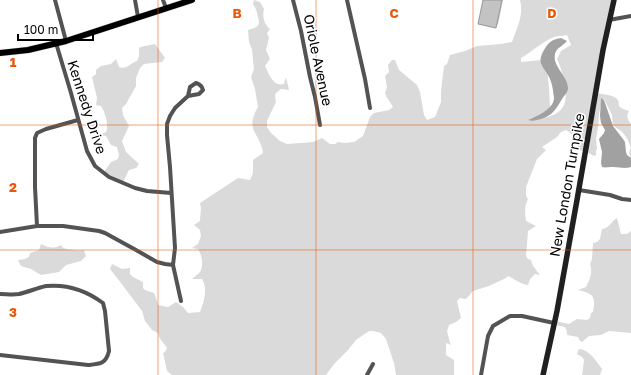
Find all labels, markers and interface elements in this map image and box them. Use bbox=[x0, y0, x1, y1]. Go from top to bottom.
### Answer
text: B bbox=[232, 5, 242, 21]
text: C bbox=[389, 5, 399, 21]
text: D bbox=[547, 5, 557, 21]
street label: Oriole Avenue bbox=[300, 12, 337, 107]
scale bar bbox=[18, 16, 93, 42]
text: 100 m bbox=[24, 22, 58, 37]
text: 1 bbox=[10, 54, 17, 70]
street label: Kennedy Drive bbox=[64, 58, 111, 156]
street label: New London Turnpike bbox=[546, 112, 588, 258]
text: 2 bbox=[9, 179, 17, 195]
text: 3 bbox=[9, 304, 17, 320]

